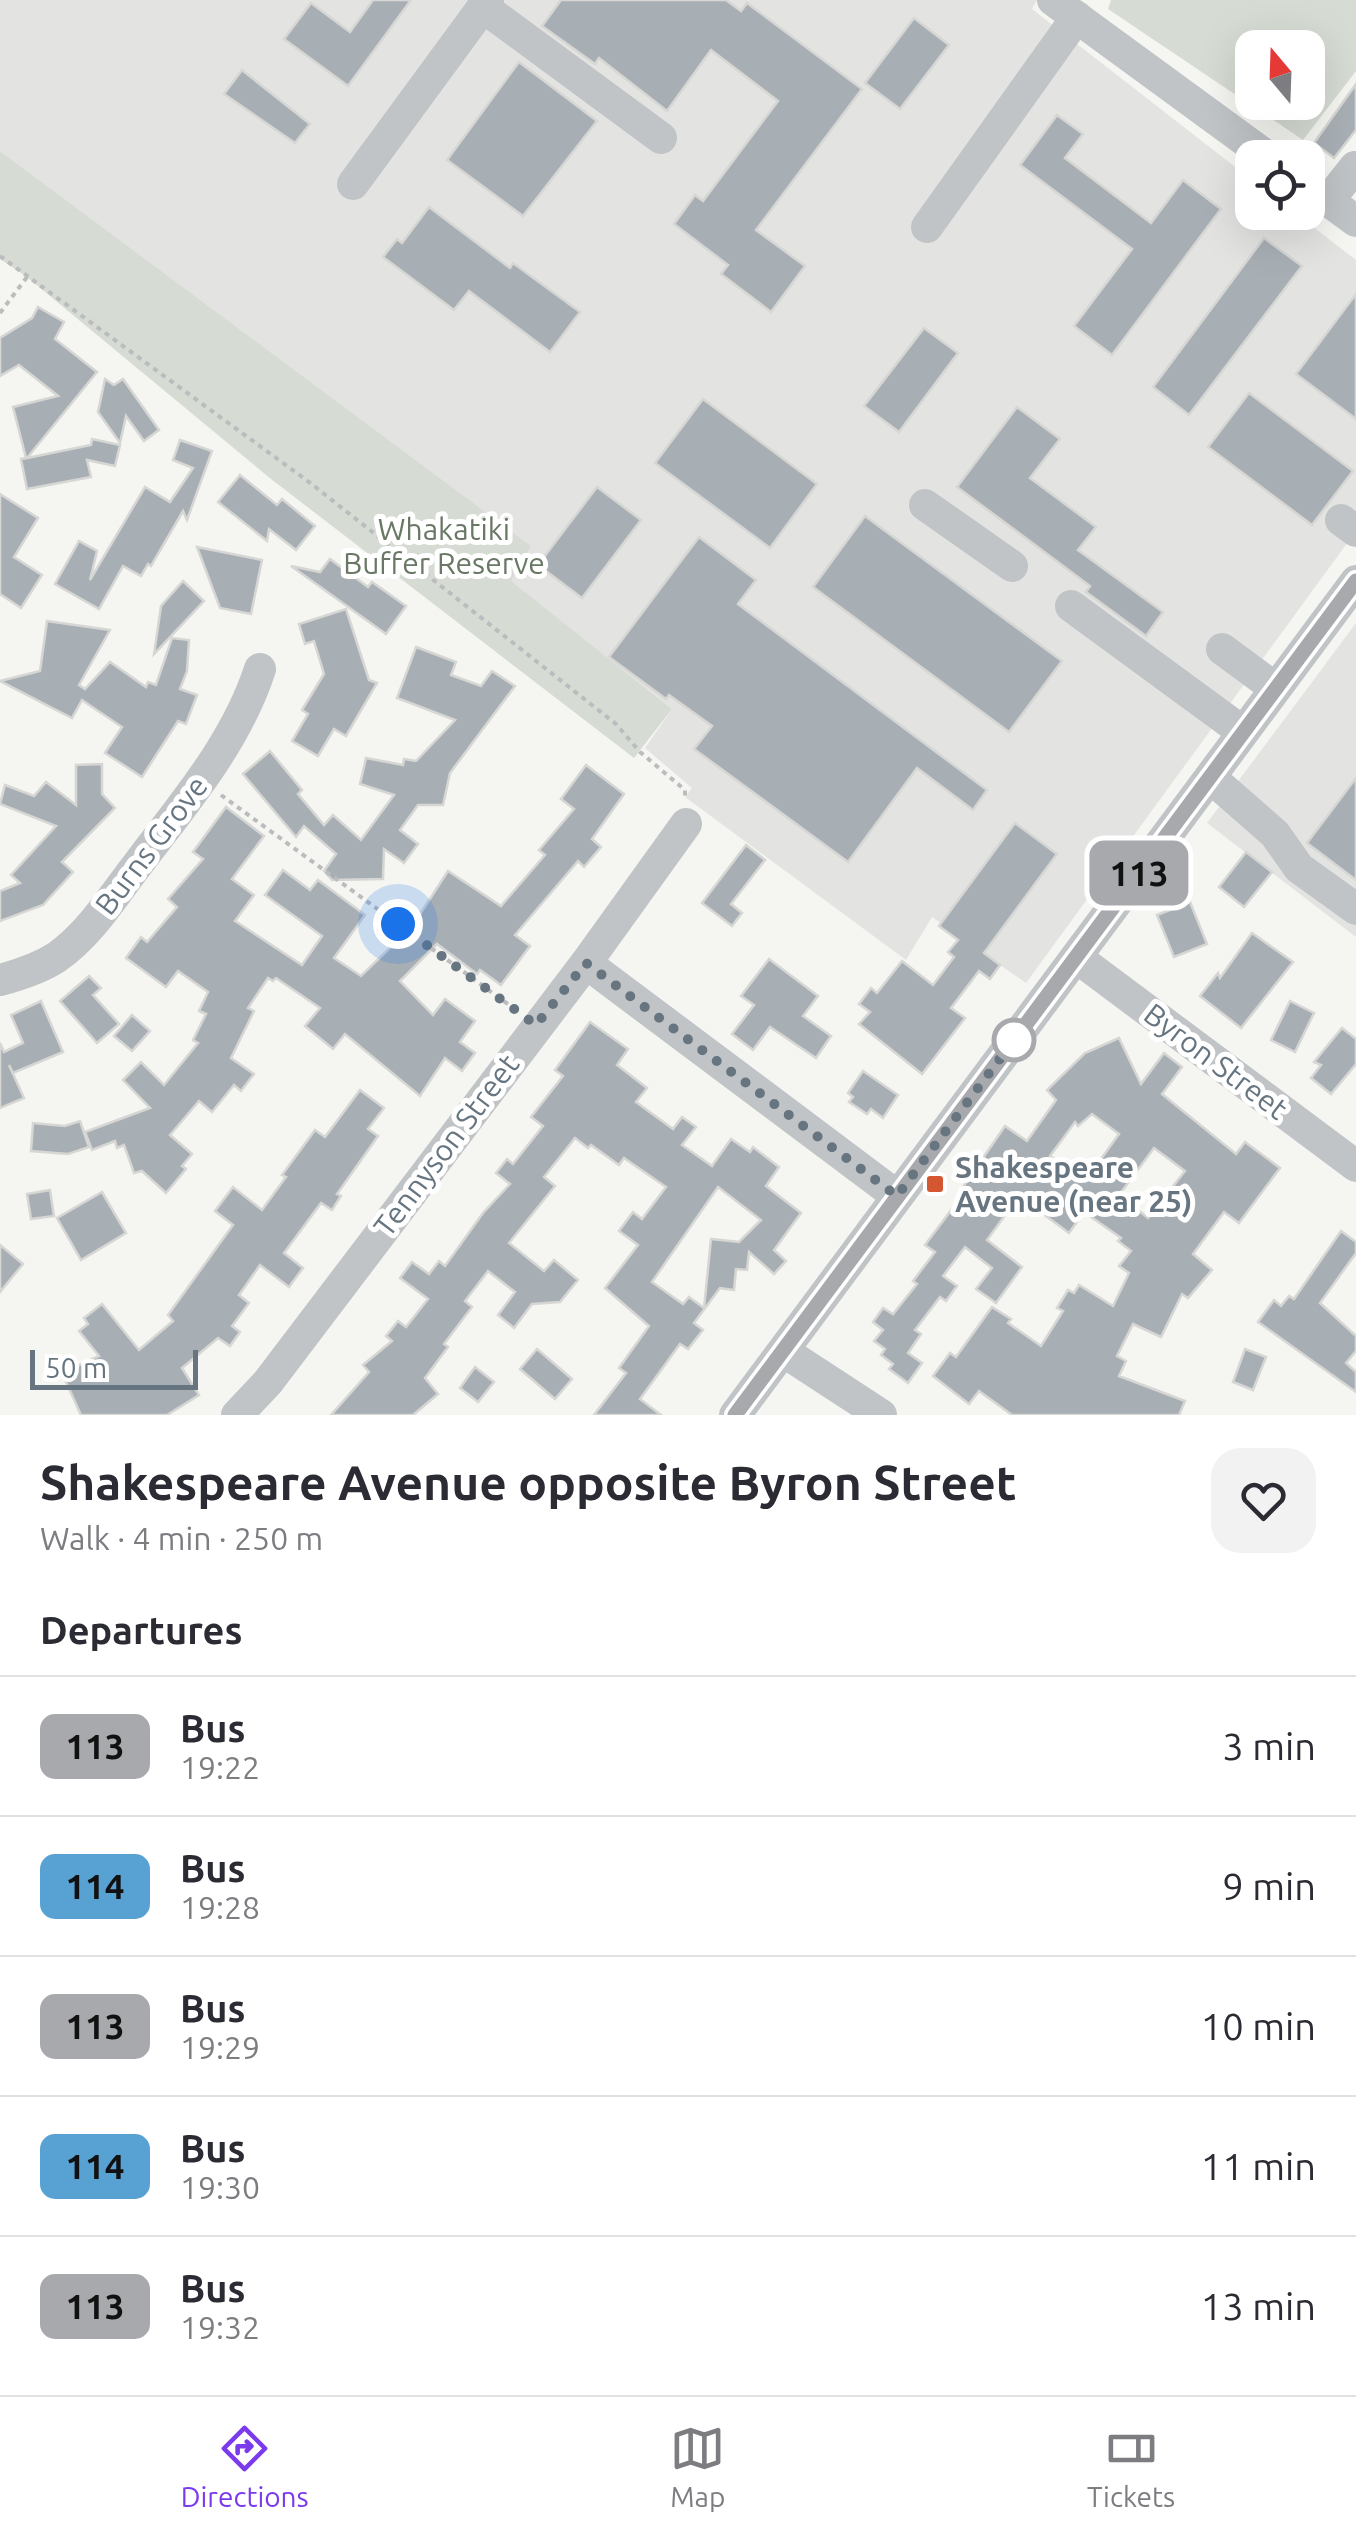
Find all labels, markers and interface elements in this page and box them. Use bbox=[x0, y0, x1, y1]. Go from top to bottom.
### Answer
north arrow bbox=[1235, 30, 1325, 120]
map controls bbox=[1235, 30, 1325, 230]
button: locate bbox=[1235, 140, 1325, 230]
park label: Whakatiki Buffer Reserve bbox=[343, 512, 545, 580]
street label: Burns Grove bbox=[88, 769, 214, 921]
line badge: 113 bbox=[1082, 840, 1196, 906]
text: 113 bbox=[1109, 853, 1169, 893]
your location bbox=[373, 899, 423, 949]
street label: Byron Street bbox=[1138, 996, 1294, 1126]
unlabelled marker bbox=[993, 1019, 1035, 1061]
street label: Tennyson Street bbox=[367, 1047, 525, 1243]
place label: Shakespeare Avenue (near 25) bbox=[955, 1150, 1192, 1218]
marker: Shakespeare Avenue (near 25) bbox=[924, 1173, 946, 1195]
scale bar bbox=[30, 1345, 198, 1390]
text: 50 m bbox=[45, 1352, 107, 1383]
button: heart bbox=[1211, 1448, 1316, 1553]
text: Shakespeare Avenue opposite Byron Street bbox=[40, 1455, 1017, 1509]
text: Walk · 4 min · 250 m bbox=[40, 1520, 323, 1556]
text: Departures bbox=[40, 1609, 242, 1651]
text: Bus bbox=[180, 1707, 245, 1749]
text: 3 min bbox=[1222, 1725, 1316, 1767]
text: 113 bbox=[65, 1726, 125, 1766]
text: 19:22 bbox=[180, 1749, 260, 1785]
text: Bus bbox=[180, 1847, 245, 1889]
text: 9 min bbox=[1222, 1865, 1316, 1907]
text: 114 bbox=[65, 1866, 125, 1906]
text: 19:28 bbox=[180, 1889, 260, 1925]
text: Bus bbox=[180, 1987, 245, 2029]
text: 10 min bbox=[1201, 2005, 1316, 2047]
text: 113 bbox=[65, 2006, 125, 2046]
text: 19:29 bbox=[180, 2029, 260, 2065]
text: Bus bbox=[180, 2127, 245, 2169]
text: 11 min bbox=[1201, 2145, 1316, 2187]
text: 114 bbox=[65, 2146, 125, 2186]
text: 19:30 bbox=[180, 2169, 260, 2205]
text: Bus bbox=[180, 2267, 245, 2309]
text: 13 min bbox=[1201, 2285, 1316, 2327]
text: 113 bbox=[65, 2286, 125, 2326]
text: 19:32 bbox=[180, 2309, 260, 2345]
tab: Directions bbox=[181, 2421, 309, 2512]
tab: Map bbox=[670, 2421, 725, 2512]
tab: Tickets bbox=[1087, 2421, 1175, 2512]

